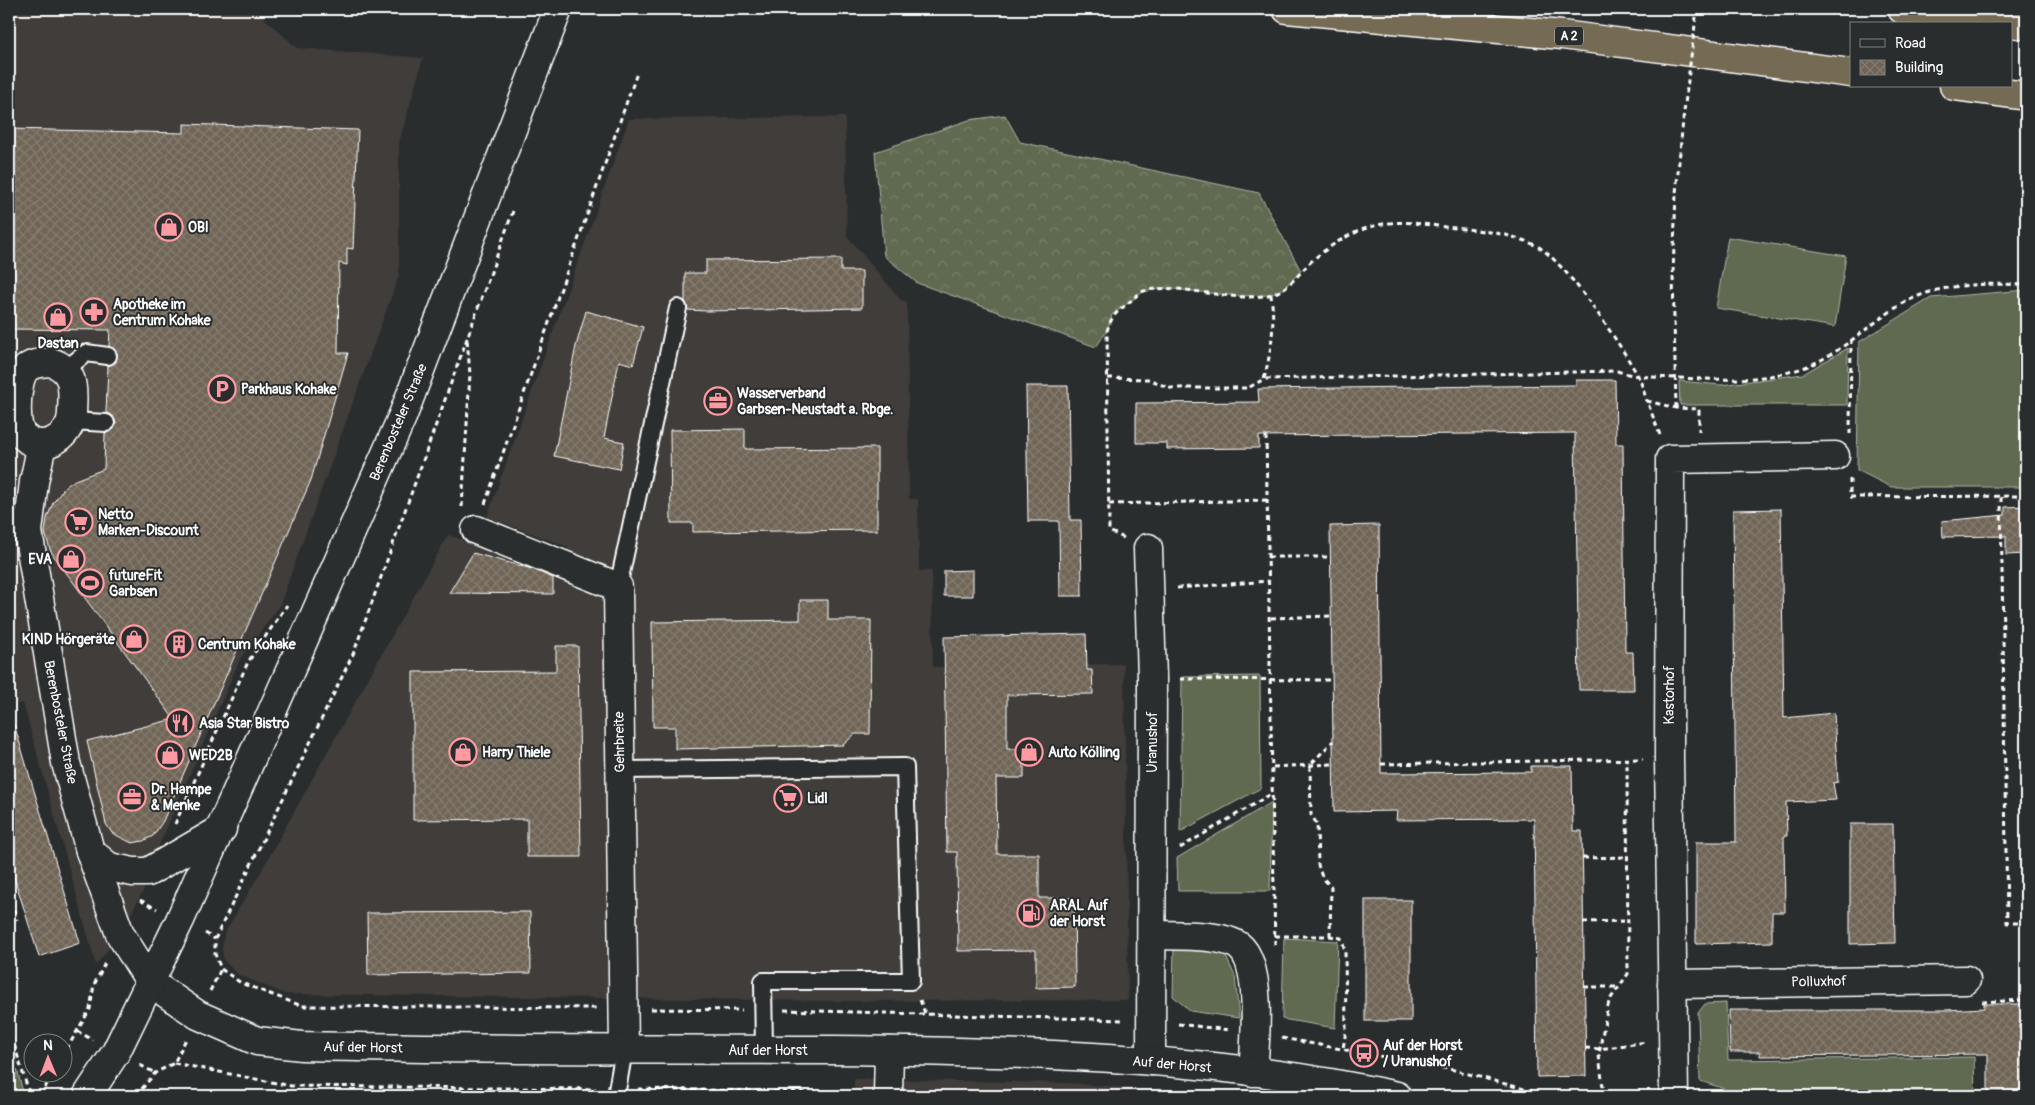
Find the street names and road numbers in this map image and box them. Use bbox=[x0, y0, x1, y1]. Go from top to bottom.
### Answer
road number: A 2 bbox=[1555, 27, 1583, 46]
street label: Berenbosteler Straße bbox=[366, 361, 431, 483]
street label: Berenbosteler Straße bbox=[40, 659, 81, 785]
street label: Kastorhof bbox=[1661, 665, 1678, 725]
street label: Gehrbreite bbox=[610, 711, 629, 773]
street label: Uranushof bbox=[1144, 711, 1161, 773]
street label: Polluxhof bbox=[1791, 973, 1847, 990]
street label: Auf der Horst bbox=[323, 1038, 403, 1057]
street label: Auf der Horst bbox=[728, 1042, 808, 1059]
street label: Auf der Horst bbox=[1132, 1053, 1213, 1076]

